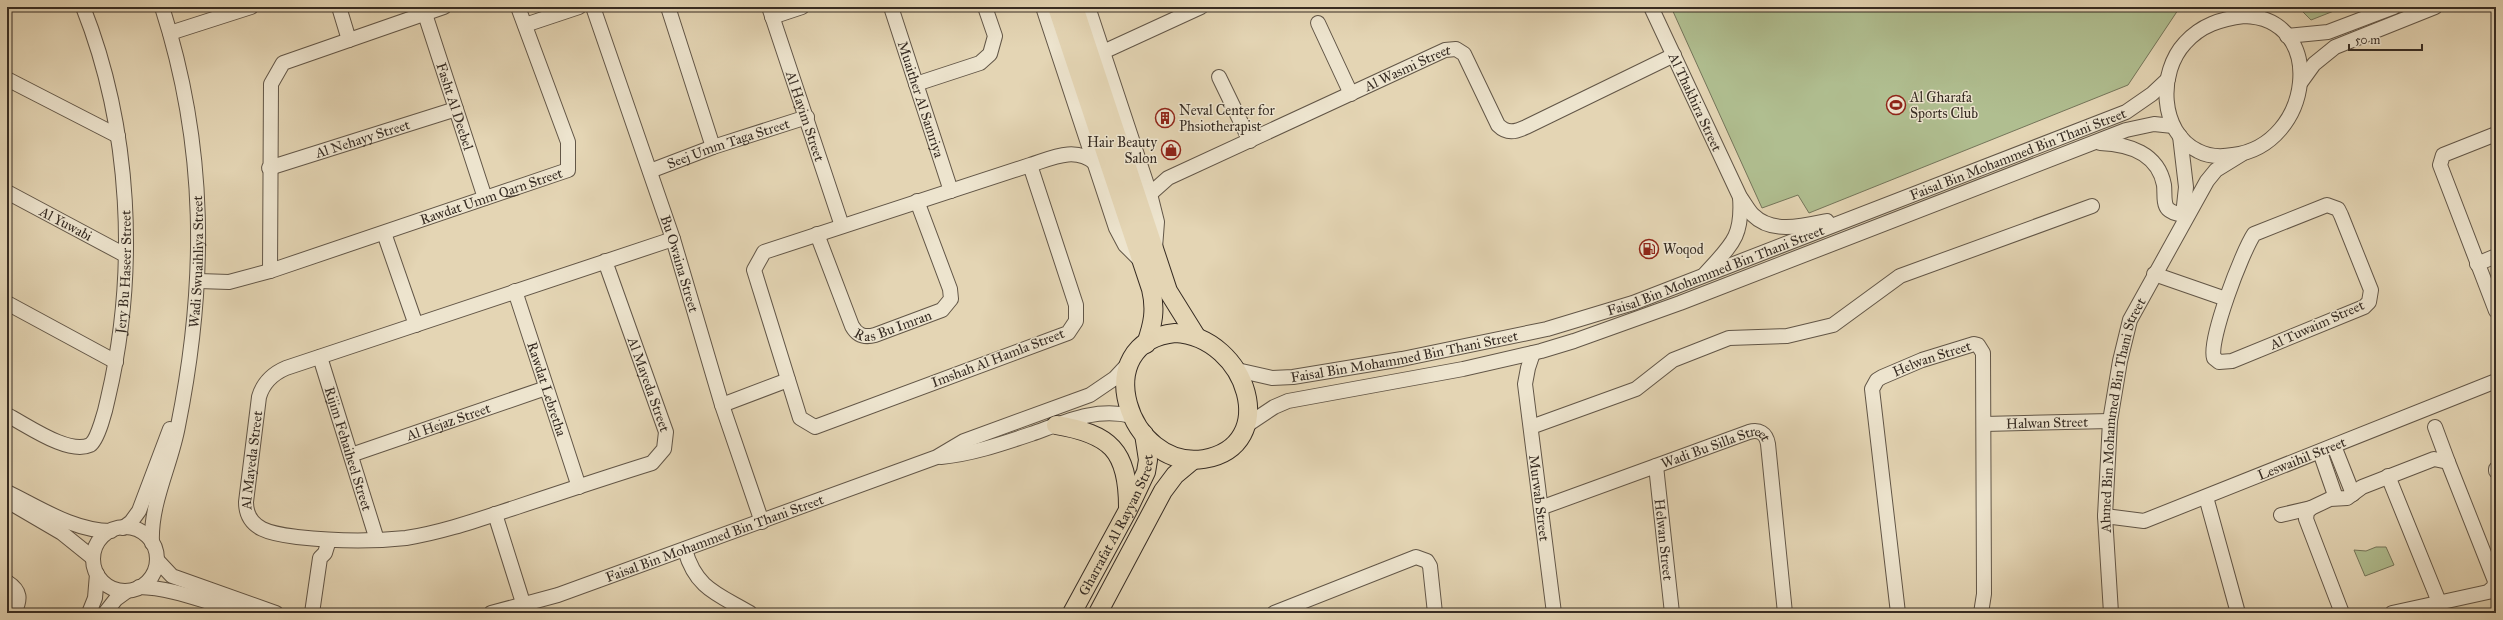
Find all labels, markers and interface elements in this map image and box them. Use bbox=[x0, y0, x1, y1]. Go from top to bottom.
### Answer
scale bar bbox=[2349, 26, 2422, 52]
text: 50 m bbox=[2355, 33, 2380, 47]
street label: Muaither Al Samriya bbox=[894, 39, 948, 160]
street label: Al Wasmi Street bbox=[1361, 41, 1451, 95]
street label: Al Thakhira Street bbox=[1665, 49, 1726, 154]
street label: Fasht Al Deebel bbox=[433, 60, 477, 152]
street label: Al Hayim Street bbox=[782, 68, 828, 163]
place label: Al Gharafa Sports Club bbox=[1909, 89, 1978, 122]
sports icon: Al Gharafa Sports Club bbox=[1885, 94, 1907, 116]
place label: Neval Center for Phsiotherapist bbox=[1179, 102, 1275, 135]
street label: Faisal Bin Mohammed Bin Thani Street bbox=[1907, 104, 2129, 204]
building icon: Neval Center for Phsiotherapist bbox=[1154, 107, 1176, 129]
street label: Seej Umm Taga Street bbox=[665, 115, 792, 172]
street label: Al Nehayy Street bbox=[312, 116, 412, 162]
place label: Hair Beauty Salon bbox=[1087, 134, 1157, 167]
shop icon: Hair Beauty Salon bbox=[1160, 139, 1182, 161]
street label: Rawdat Umm Qarn Street bbox=[418, 164, 565, 228]
street label: Wadi Swuaihliya Street bbox=[185, 195, 207, 329]
street label: Al Yuwabi bbox=[36, 202, 95, 245]
street label: Jery Bu Haseer Street bbox=[111, 210, 134, 337]
street label: Bu Owaina Street bbox=[657, 213, 703, 314]
street label: Faisal Bin Mohammed Bin Thani Street bbox=[1605, 221, 1826, 319]
fuel station icon: Woqod bbox=[1638, 238, 1660, 260]
place label: Woqod bbox=[1663, 241, 1704, 259]
street label: Ahmed Bin Mohammed Bin Thani Street bbox=[2096, 295, 2149, 534]
street label: Al Tuwaim Street bbox=[2266, 297, 2367, 354]
street label: Ras Bu Imran bbox=[851, 306, 934, 345]
street label: Imshah Al Hamla Street bbox=[929, 325, 1067, 391]
street label: Faisal Bin Mohammed Bin Thani Street bbox=[1289, 327, 1519, 386]
street label: Al Mayeda Street bbox=[624, 334, 674, 434]
street label: Helwan Street bbox=[1890, 337, 1973, 380]
street label: Rawdat Lebretha bbox=[524, 340, 570, 438]
street label: Rijim Fehaiheel Street bbox=[321, 385, 376, 513]
street label: Al Hejaz Street bbox=[403, 399, 493, 444]
street label: Al Mayeda Street bbox=[237, 410, 266, 511]
street label: Halwan Street bbox=[2006, 413, 2088, 432]
street label: Wadi Bu Silla Street bbox=[1659, 422, 1775, 472]
street label: Leswaihil Street bbox=[2255, 433, 2348, 483]
street label: Gharrafat Al Rayyan Street bbox=[1075, 454, 1156, 598]
street label: Murwab Street bbox=[1526, 454, 1553, 542]
street label: Faisal Bin Mohammed Bin Thani Street bbox=[603, 491, 826, 585]
street label: Helwan Street bbox=[1651, 498, 1677, 581]

